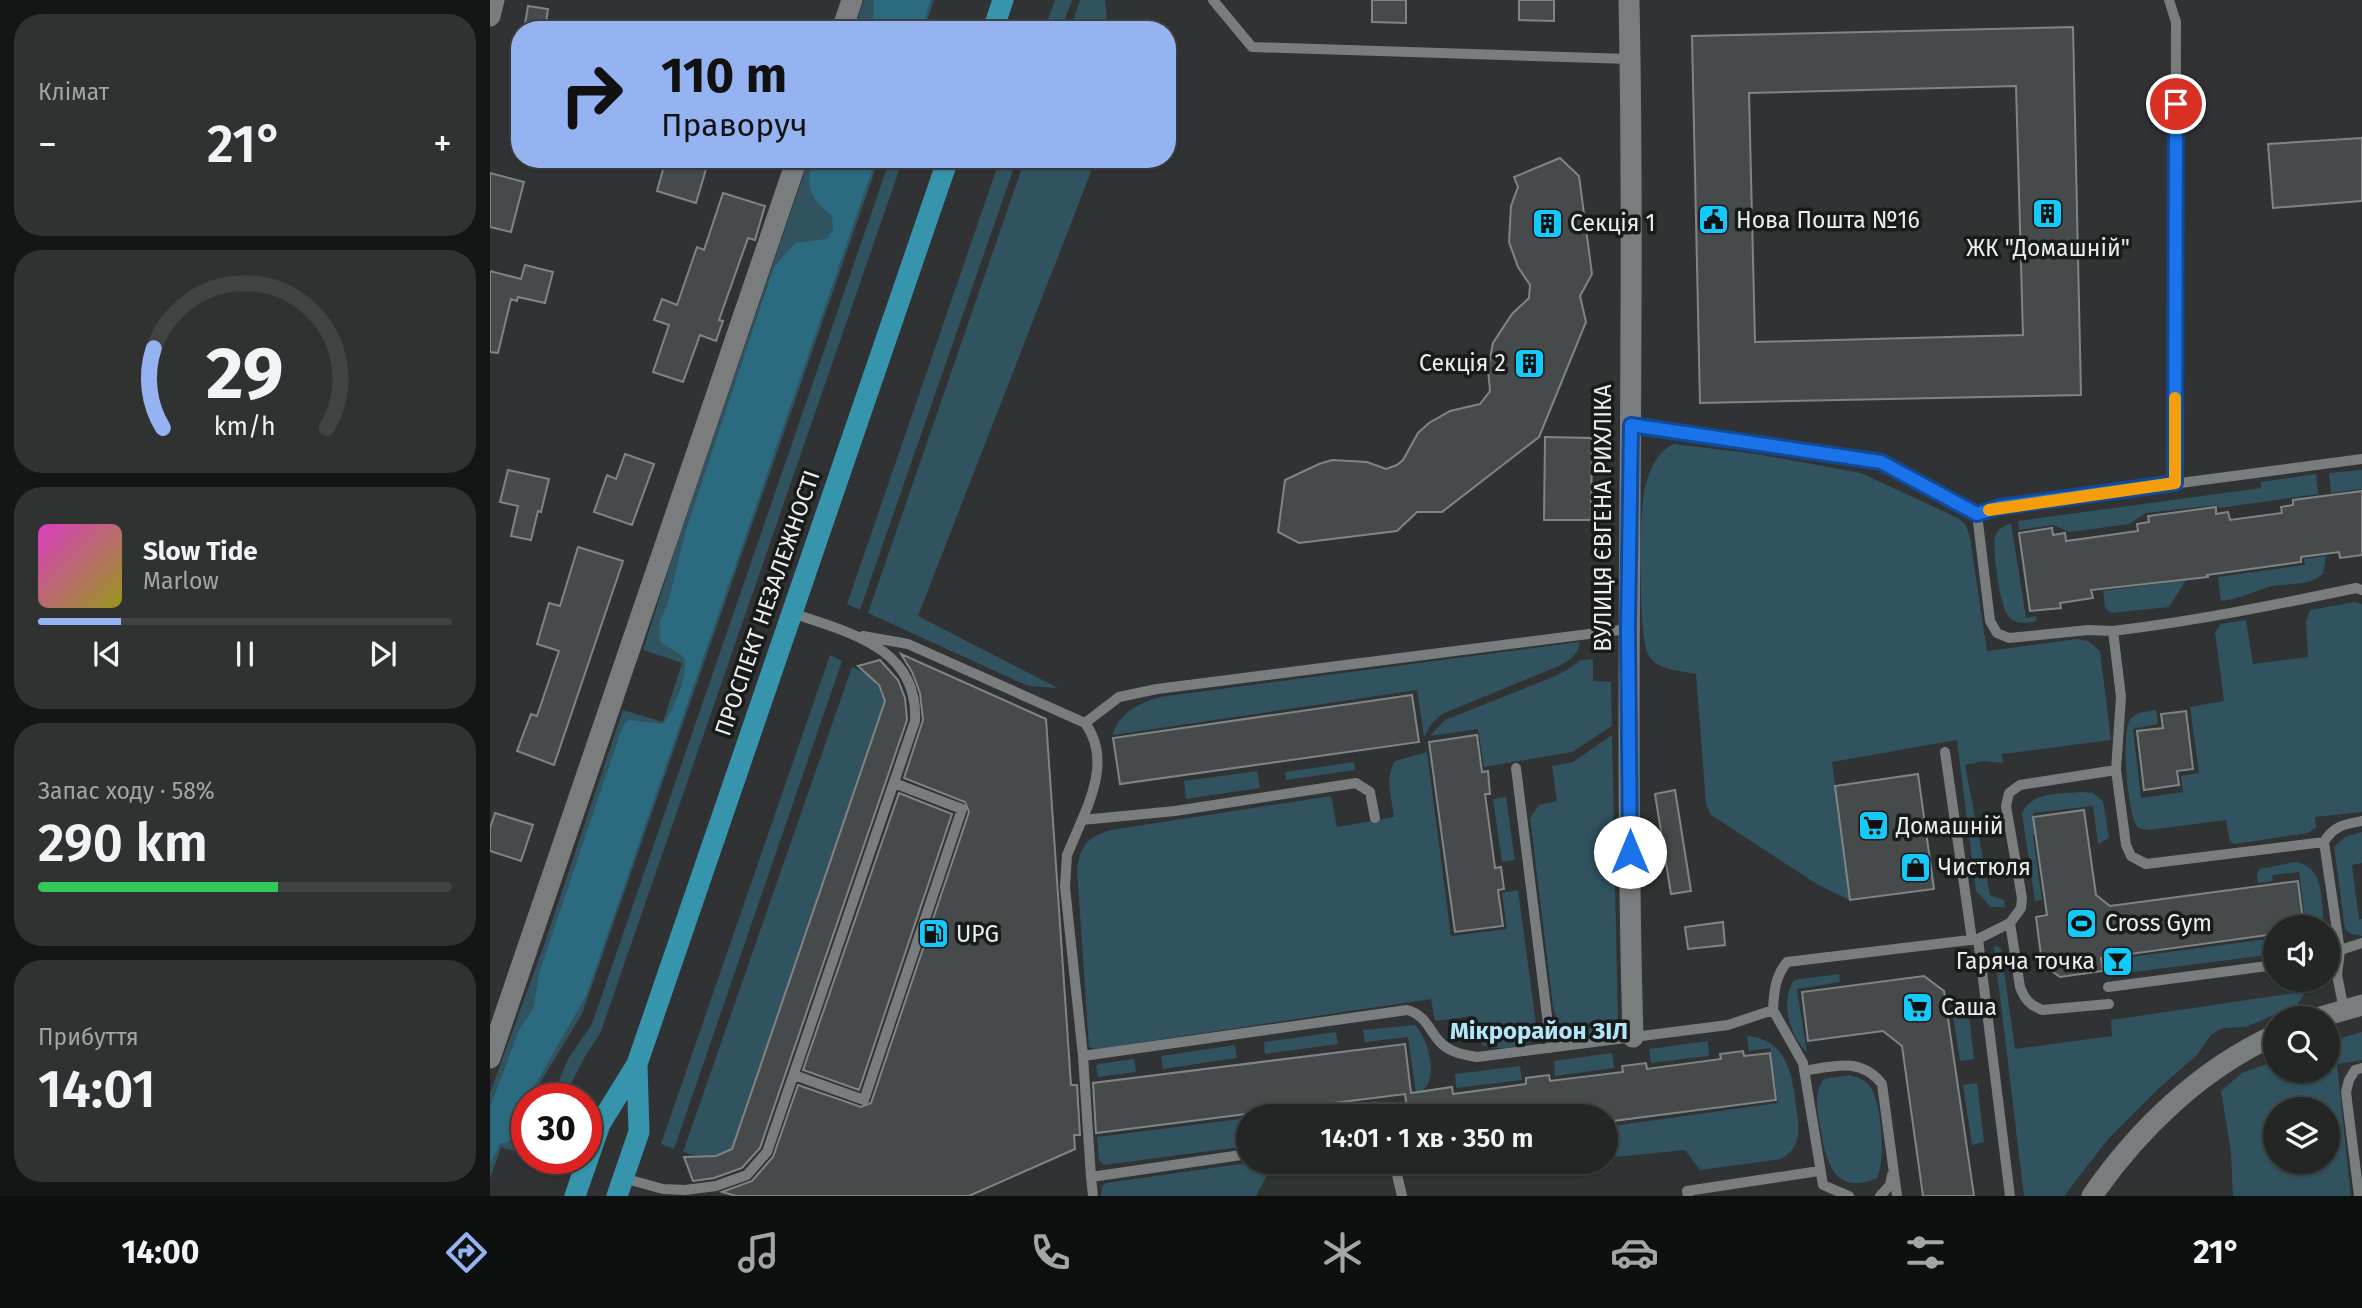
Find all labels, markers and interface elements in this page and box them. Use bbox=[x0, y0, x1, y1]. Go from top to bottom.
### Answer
text: 110 m bbox=[661, 46, 787, 105]
icon: right bbox=[546, 49, 637, 140]
pin bbox=[2146, 74, 2206, 134]
text: Клімат bbox=[38, 78, 109, 106]
icon: arrive bbox=[2157, 85, 2195, 123]
text: Праворуч bbox=[661, 106, 808, 144]
text: 21° bbox=[207, 113, 283, 176]
text: − bbox=[38, 121, 57, 167]
text: + bbox=[433, 121, 452, 167]
building icon: ЖК "Домашній" bbox=[2031, 197, 2065, 231]
public building icon: Нова Пошта №16 bbox=[1696, 203, 1730, 237]
building icon: Секція 1 bbox=[1530, 206, 1564, 240]
place label: Нова Пошта №16 bbox=[1736, 206, 1920, 234]
place label: Секція 1 bbox=[1570, 209, 1656, 237]
place label: ЖК "Домашній" bbox=[1966, 234, 2130, 262]
text: 29 bbox=[206, 330, 284, 417]
building icon: Секція 2 bbox=[1512, 346, 1546, 380]
place label: Секція 2 bbox=[1419, 349, 1506, 377]
street label: ВУЛИЦЯ ЄВГЕНА РИХЛІКА bbox=[1589, 383, 1617, 652]
text: km/h bbox=[214, 411, 276, 441]
street label: ПРОСПЕКТ НЕЗАЛЕЖНОСТІ bbox=[708, 467, 826, 739]
text: Slow Tide bbox=[143, 536, 258, 567]
text: Marlow bbox=[143, 567, 219, 595]
icon: previous bbox=[88, 635, 126, 673]
icon: pause bbox=[226, 635, 264, 673]
icon: next bbox=[364, 635, 402, 673]
text: Запас ходу · 58% bbox=[38, 777, 215, 805]
supermarket icon: Домашній bbox=[1856, 809, 1890, 843]
text: 290 km bbox=[38, 812, 208, 875]
place label: Домашній bbox=[1895, 812, 2004, 840]
position arrow bbox=[1593, 815, 1667, 889]
shop icon: Чистюля bbox=[1898, 850, 1932, 884]
place label: Чистюля bbox=[1938, 853, 2031, 881]
sports icon: Cross Gym bbox=[2065, 906, 2099, 940]
place label: Cross Gym bbox=[2105, 909, 2212, 937]
map controls bbox=[2263, 915, 2340, 1174]
button: sound bbox=[2263, 915, 2340, 992]
fuel station icon: UPG bbox=[916, 917, 950, 951]
place label: UPG bbox=[956, 920, 999, 948]
bar icon: Гаряча точка bbox=[2101, 944, 2135, 978]
place label: Гаряча точка bbox=[1956, 947, 2095, 975]
supermarket icon: Саша bbox=[1901, 990, 1935, 1024]
place label: Саша bbox=[1941, 993, 1997, 1021]
button: search bbox=[2263, 1006, 2340, 1083]
district label: Мікрорайон ЗІЛ bbox=[1450, 1017, 1628, 1045]
text: Прибуття bbox=[38, 1023, 139, 1051]
text: 14:01 bbox=[38, 1058, 156, 1121]
speed limit sign: 30 bbox=[511, 1083, 602, 1174]
button: layers bbox=[2263, 1097, 2340, 1174]
text: 14:01 · 1 хв · 350 m bbox=[1320, 1123, 1534, 1154]
icon: directions bbox=[442, 1228, 491, 1277]
icon: music bbox=[734, 1228, 783, 1277]
icon: phone bbox=[1026, 1228, 1075, 1277]
icon: climate bbox=[1318, 1228, 1367, 1277]
icon: car bbox=[1610, 1228, 1659, 1277]
icon: filters bbox=[1901, 1228, 1950, 1277]
text: 14:00 bbox=[121, 1233, 199, 1271]
text: 21° bbox=[2193, 1233, 2241, 1271]

